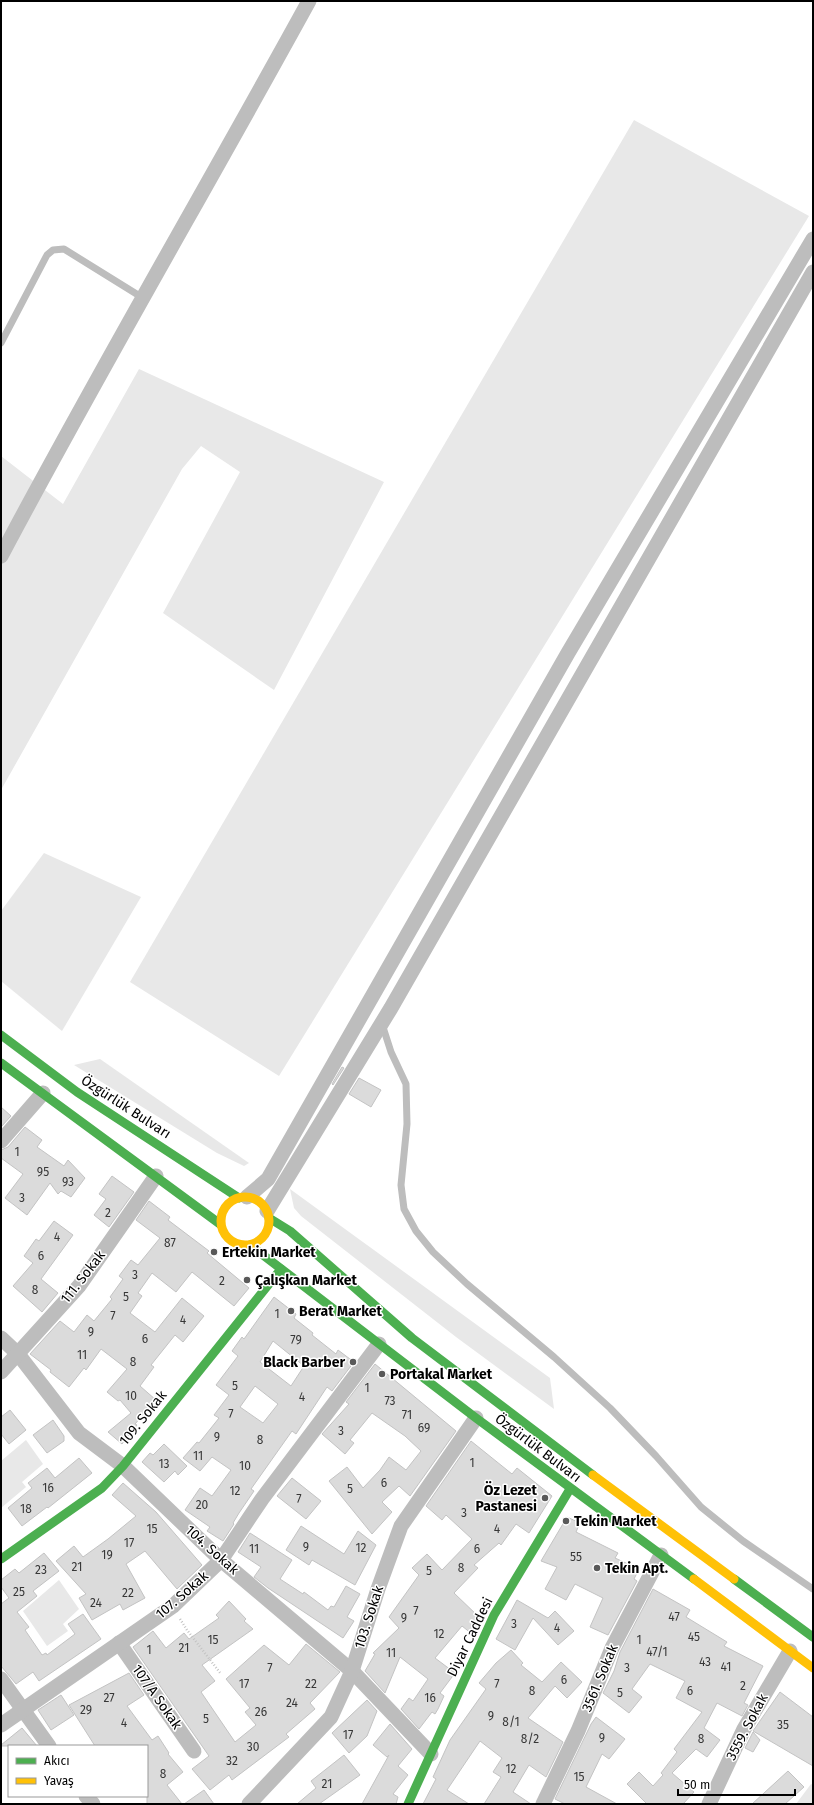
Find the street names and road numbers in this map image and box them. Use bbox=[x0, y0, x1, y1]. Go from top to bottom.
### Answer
street label: Özgürlük Bulvarı bbox=[78, 1071, 175, 1142]
street label: 111. Sokak bbox=[57, 1247, 109, 1307]
street label: 109. Sokak bbox=[116, 1386, 171, 1449]
street label: Özgürlük Bulvarı bbox=[492, 1409, 585, 1486]
street label: 104. Sokak bbox=[182, 1522, 243, 1579]
street label: 107. Sokak bbox=[152, 1567, 213, 1623]
street label: 103. Sokak bbox=[351, 1583, 387, 1651]
street label: Diyar Caddesi bbox=[443, 1594, 497, 1680]
street label: 3561. Sokak bbox=[578, 1642, 622, 1714]
street label: 107/A Sokak bbox=[128, 1661, 186, 1733]
street label: 3559. Sokak bbox=[722, 1690, 772, 1763]

